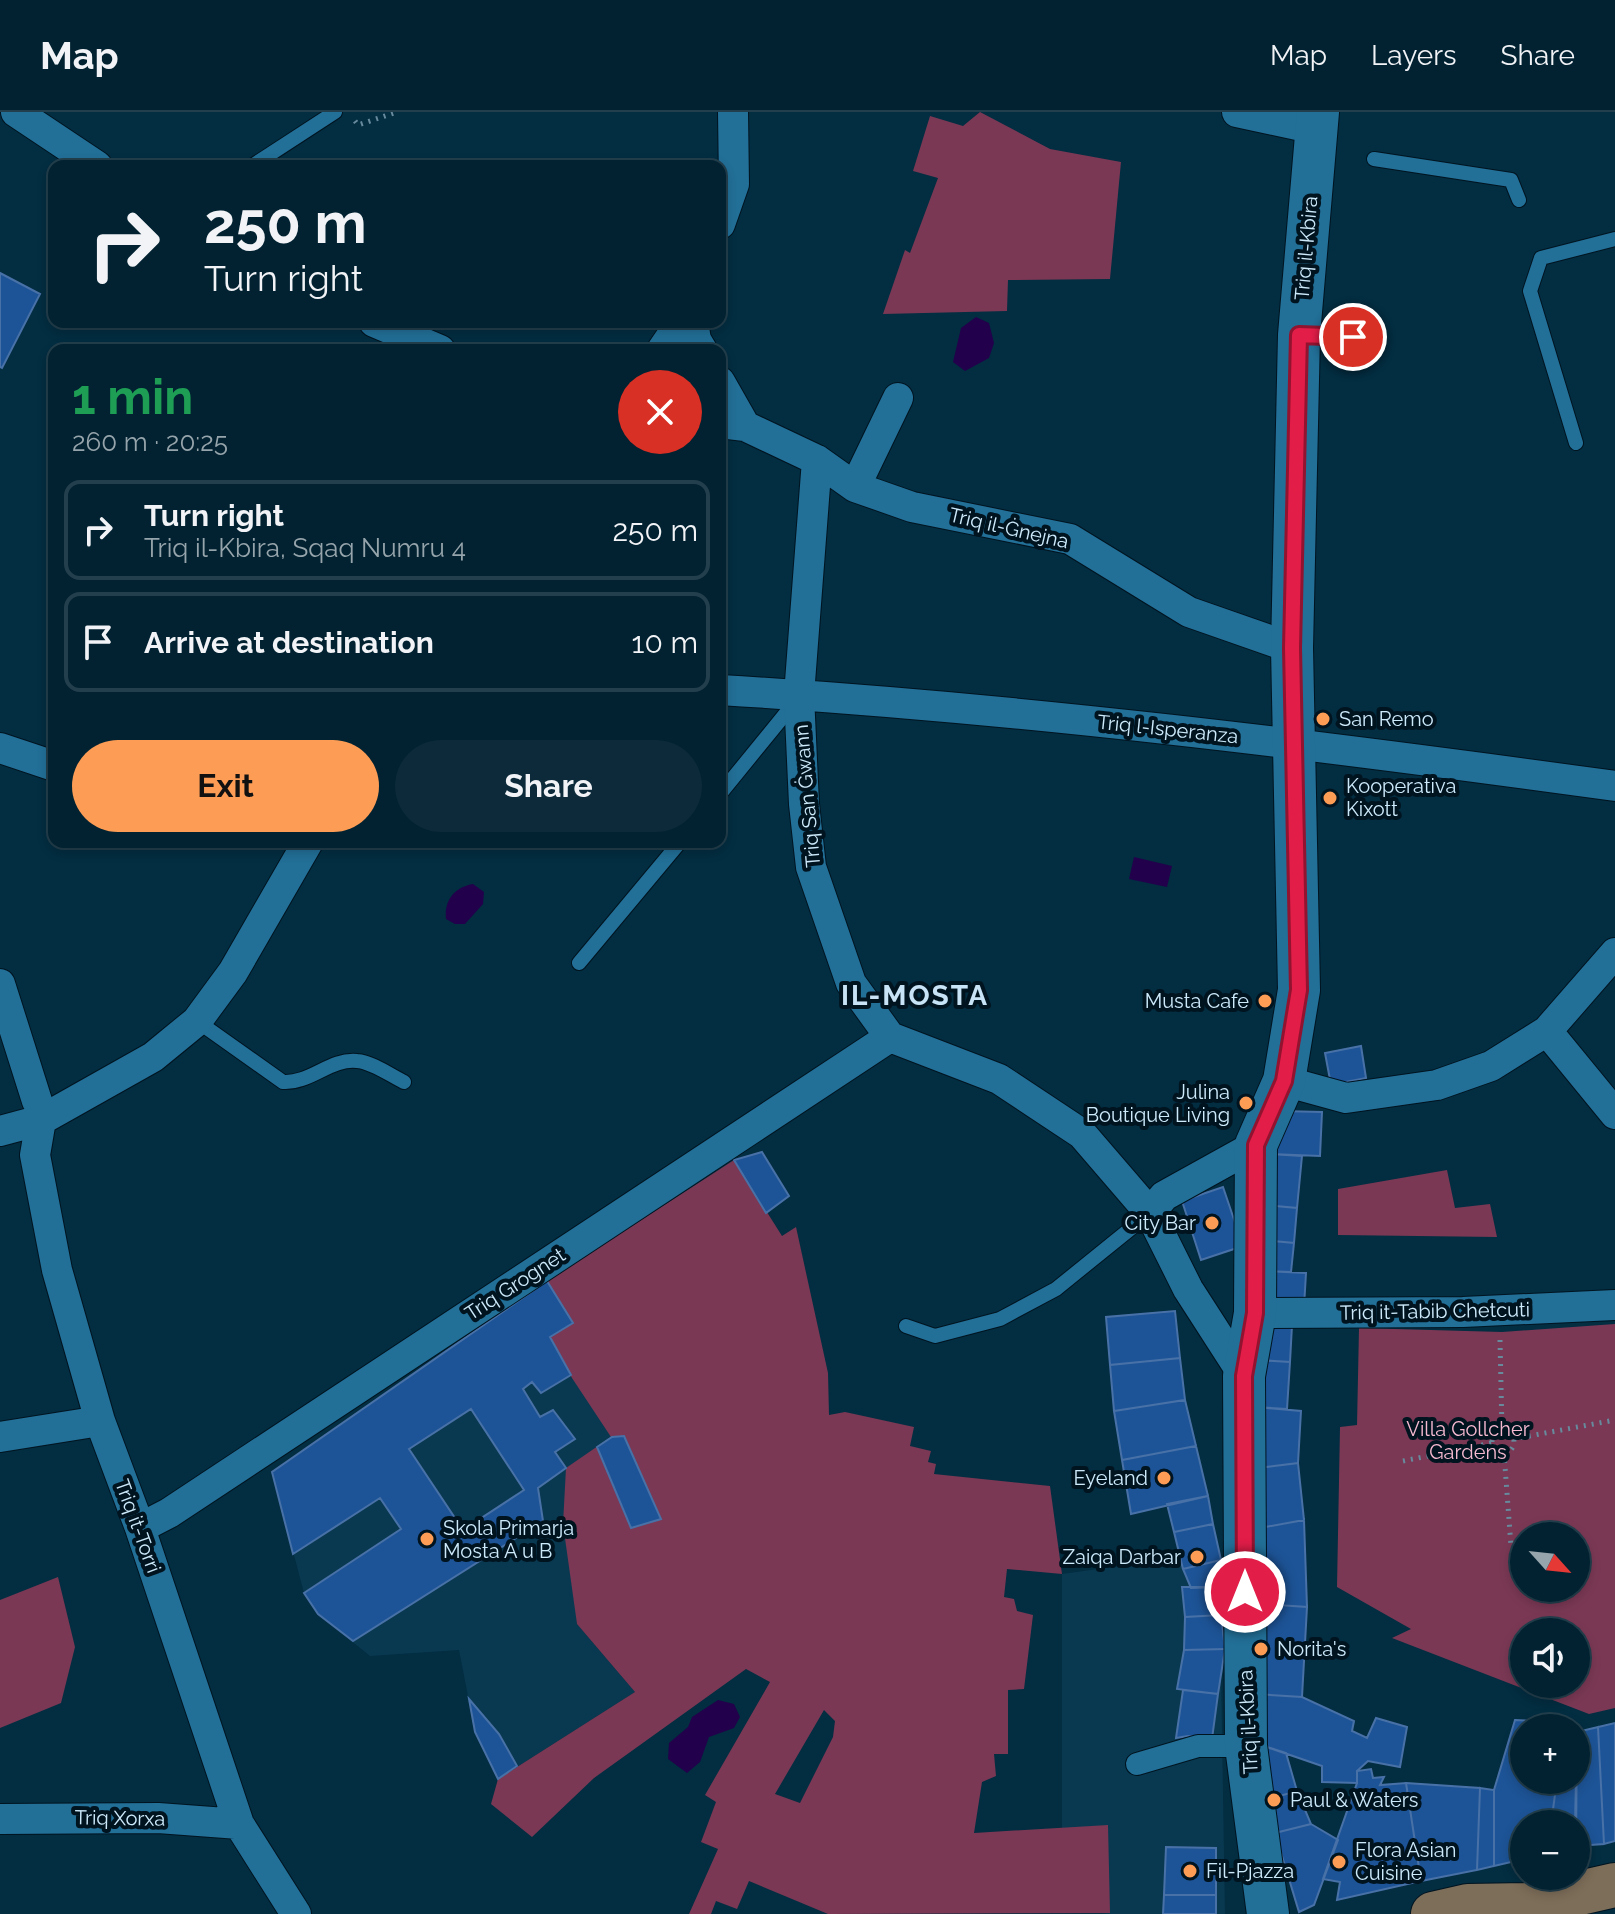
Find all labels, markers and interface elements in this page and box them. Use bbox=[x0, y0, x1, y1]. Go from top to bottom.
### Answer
text: Map bbox=[40, 33, 119, 78]
text: Map bbox=[1270, 39, 1327, 72]
text: Layers bbox=[1371, 39, 1457, 72]
text: Share bbox=[1501, 39, 1575, 72]
text: 250 m bbox=[204, 190, 367, 256]
icon: right bbox=[72, 192, 176, 296]
street label: Triq il-Kbira bbox=[1289, 195, 1323, 301]
text: Turn right bbox=[204, 257, 363, 299]
pin bbox=[1319, 303, 1387, 371]
icon: arrive bbox=[1331, 315, 1375, 359]
text: 1 min bbox=[72, 369, 193, 425]
button: close bbox=[618, 370, 702, 454]
text: 260 m · 20:25 bbox=[72, 427, 228, 457]
text: Turn right bbox=[144, 498, 284, 533]
street label: Triq il-Ġnejna bbox=[947, 502, 1071, 553]
icon: right bbox=[76, 508, 120, 552]
text: 250 m bbox=[612, 513, 698, 548]
text: Triq il-Kbira, Sqaq Numru 4 bbox=[144, 533, 466, 563]
icon: arrive bbox=[76, 620, 120, 664]
text: Arrive at destination bbox=[144, 625, 434, 660]
text: 10 m bbox=[632, 625, 698, 660]
place label: San Remo bbox=[1339, 707, 1434, 731]
street label: Triq l-Isperanza bbox=[1096, 710, 1240, 748]
marker: San Remo bbox=[1314, 710, 1332, 728]
street label: Triq San Ġwann bbox=[788, 724, 825, 869]
button: Exit bbox=[72, 740, 379, 832]
button: Share bbox=[395, 740, 702, 832]
place label: Kooperativa Kixott bbox=[1346, 774, 1456, 821]
marker: Kooperativa Kixott bbox=[1321, 789, 1339, 807]
district label: IL-MOSTA bbox=[841, 979, 989, 1012]
place label: Musta Cafe bbox=[1145, 989, 1249, 1013]
marker: Musta Cafe bbox=[1256, 992, 1274, 1010]
place label: Julina Boutique Living bbox=[1086, 1080, 1230, 1127]
marker: Julina Boutique Living bbox=[1237, 1094, 1255, 1112]
place label: City Bar bbox=[1125, 1211, 1196, 1235]
marker: City Bar bbox=[1203, 1214, 1221, 1232]
street label: Triq Grognet bbox=[460, 1243, 570, 1325]
street label: Triq it-Tabib Chetcuti bbox=[1340, 1297, 1530, 1325]
park label: Villa Gollcher Gardens bbox=[1406, 1417, 1530, 1464]
place label: Eyeland bbox=[1074, 1466, 1148, 1490]
marker: Eyeland bbox=[1155, 1469, 1173, 1487]
street label: Triq it-Torri bbox=[110, 1476, 166, 1576]
place label: Skola Primarja Mosta A u B bbox=[443, 1516, 574, 1563]
north arrow bbox=[1510, 1522, 1590, 1602]
map controls bbox=[1510, 1522, 1590, 1890]
marker: Skola Primarja Mosta A u B bbox=[418, 1530, 436, 1548]
place label: Zaiqa Darbar bbox=[1062, 1545, 1181, 1569]
marker: Zaiqa Darbar bbox=[1188, 1548, 1206, 1566]
position arrow bbox=[1203, 1550, 1287, 1634]
button: sound bbox=[1510, 1618, 1590, 1698]
place label: Norita's bbox=[1277, 1637, 1346, 1661]
marker: Norita's bbox=[1252, 1640, 1270, 1658]
street label: Triq il-Kbira bbox=[1233, 1669, 1263, 1775]
button: + bbox=[1510, 1714, 1590, 1794]
place label: Paul & Waters bbox=[1290, 1788, 1418, 1812]
marker: Paul & Waters bbox=[1265, 1791, 1283, 1809]
street label: Triq Xorxa bbox=[74, 1805, 166, 1831]
button: − bbox=[1510, 1810, 1590, 1890]
place label: Flora Asian Cuisine bbox=[1355, 1838, 1456, 1885]
marker: Flora Asian Cuisine bbox=[1330, 1853, 1348, 1871]
place label: Fil-Pjazza bbox=[1206, 1859, 1294, 1883]
marker: Fil-Pjazza bbox=[1181, 1862, 1199, 1880]

